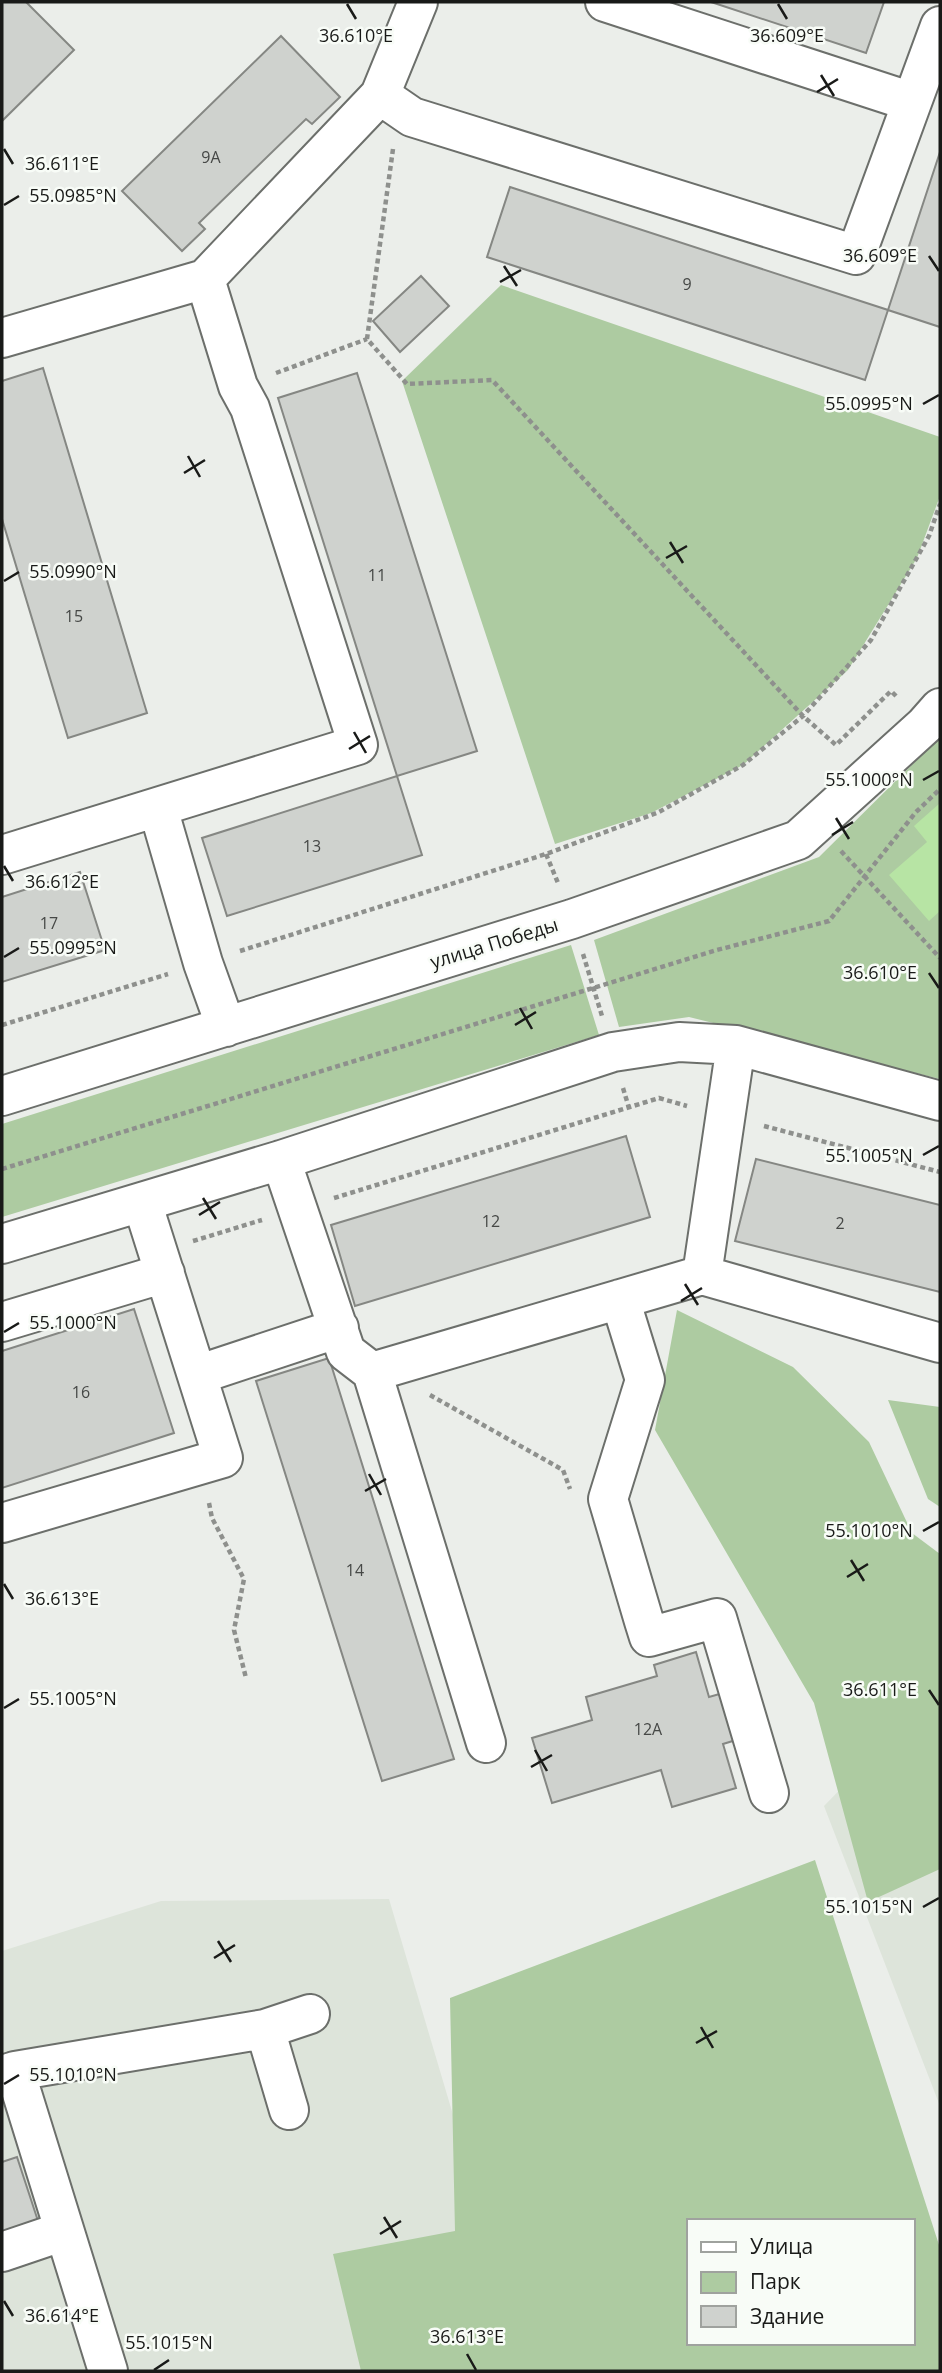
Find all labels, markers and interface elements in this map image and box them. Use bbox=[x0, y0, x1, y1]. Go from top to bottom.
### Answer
text: 36.610°E bbox=[319, 23, 393, 47]
text: 36.609°E bbox=[750, 23, 824, 47]
house number: 9А bbox=[201, 146, 222, 168]
text: 36.611°E bbox=[25, 151, 99, 175]
text: 55.0985°N bbox=[29, 183, 117, 207]
text: 36.609°E bbox=[843, 243, 917, 267]
house number: 9 bbox=[682, 273, 692, 295]
text: 55.0995°N bbox=[825, 391, 913, 415]
text: 55.0990°N bbox=[29, 559, 117, 583]
house number: 11 bbox=[368, 564, 386, 586]
house number: 15 bbox=[65, 605, 83, 627]
text: 55.1000°N bbox=[825, 767, 913, 791]
house number: 13 bbox=[303, 835, 321, 857]
text: 36.612°E bbox=[25, 869, 99, 893]
street label: улица Победы bbox=[427, 911, 561, 975]
house number: 17 bbox=[40, 912, 58, 934]
text: 55.0995°N bbox=[29, 935, 117, 959]
text: 36.610°E bbox=[843, 960, 917, 984]
text: 55.1005°N bbox=[825, 1143, 913, 1167]
house number: 12 bbox=[482, 1210, 500, 1232]
house number: 2 bbox=[835, 1212, 845, 1234]
text: 55.1000°N bbox=[29, 1310, 117, 1334]
house number: 16 bbox=[72, 1381, 90, 1403]
text: 55.1010°N bbox=[825, 1518, 913, 1542]
house number: 14 bbox=[346, 1559, 364, 1581]
text: 36.613°E bbox=[25, 1586, 99, 1610]
text: 36.611°E bbox=[843, 1677, 917, 1701]
text: 55.1005°N bbox=[29, 1686, 117, 1710]
house number: 12А bbox=[634, 1718, 663, 1740]
text: 55.1015°N bbox=[825, 1894, 913, 1918]
text: 55.1010°N bbox=[29, 2062, 117, 2086]
legend bbox=[687, 2219, 914, 2345]
text: Улица bbox=[750, 2232, 813, 2260]
text: Парк bbox=[750, 2267, 801, 2295]
text: Здание bbox=[750, 2302, 824, 2330]
text: 36.614°E bbox=[25, 2303, 99, 2327]
text: 36.613°E bbox=[430, 2324, 504, 2348]
text: 55.1015°N bbox=[125, 2330, 213, 2354]

